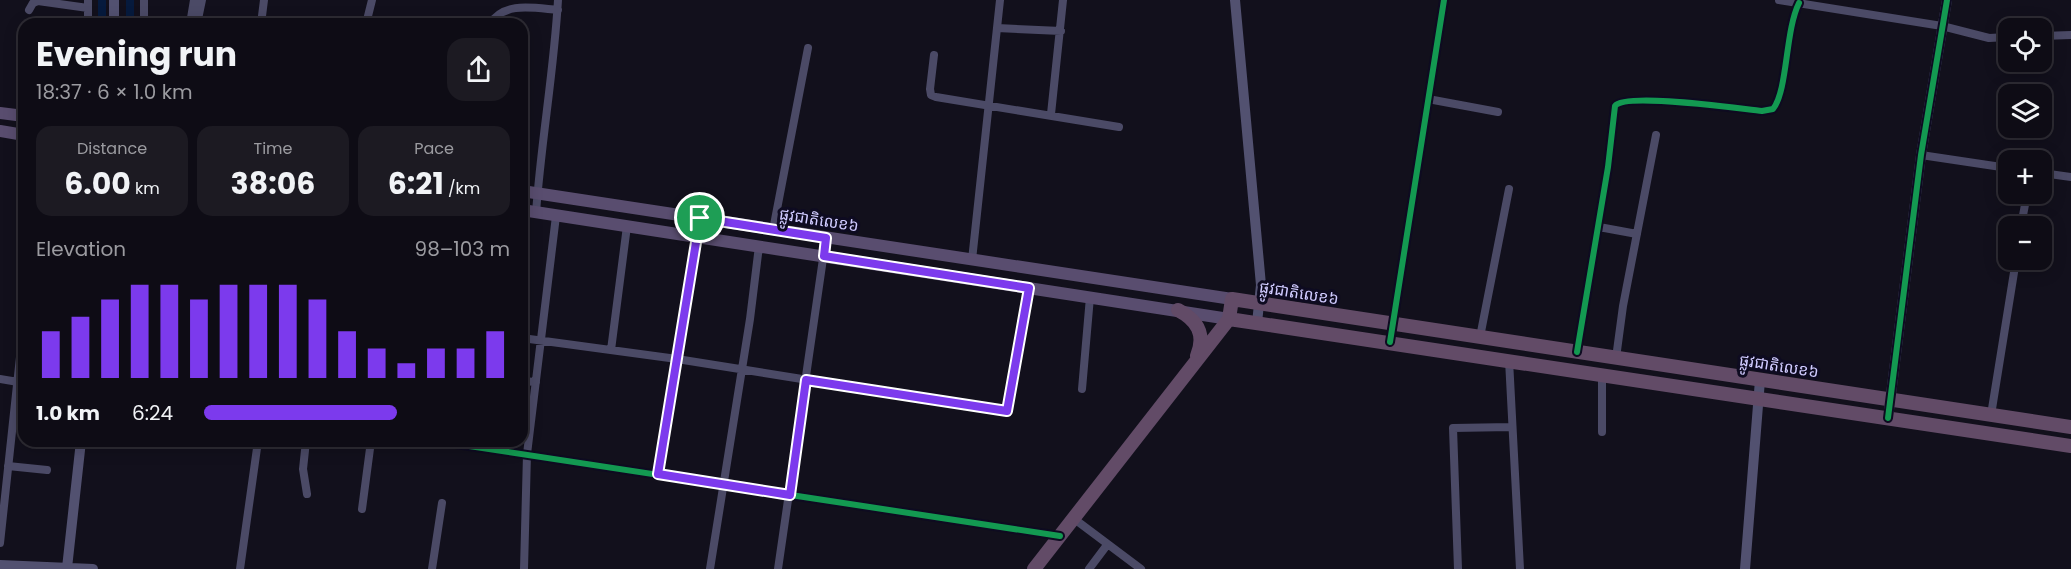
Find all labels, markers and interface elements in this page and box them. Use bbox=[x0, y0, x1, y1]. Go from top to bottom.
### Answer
map controls bbox=[1998, 18, 2052, 270]
button: locate bbox=[1998, 18, 2052, 72]
text: Evening run bbox=[36, 31, 237, 78]
button: share bbox=[447, 38, 510, 101]
text: 18:37 · 6 × 1.0 km bbox=[36, 78, 193, 106]
button: layers bbox=[1998, 84, 2052, 138]
text: Distance bbox=[77, 137, 147, 160]
text: Time bbox=[254, 137, 293, 160]
text: Pace bbox=[414, 137, 454, 160]
button: + bbox=[1998, 150, 2052, 204]
text: 6.00 bbox=[64, 162, 131, 205]
text: 38:06 bbox=[231, 162, 315, 205]
text: 6:21 bbox=[388, 162, 444, 205]
text: km bbox=[131, 177, 160, 200]
text: /km bbox=[444, 177, 480, 200]
pin bbox=[674, 192, 725, 243]
icon: arrive bbox=[683, 201, 716, 234]
street label: ផ្លូវជាតិលេខ៦ bbox=[777, 202, 860, 240]
button: − bbox=[1998, 216, 2052, 270]
text: Elevation bbox=[36, 235, 126, 263]
text: 98–103 m bbox=[415, 235, 510, 263]
street label: ផ្លូវជាតិលេខ៦ bbox=[1257, 275, 1340, 313]
street label: ផ្លូវជាតិលេខ៦ bbox=[1737, 348, 1820, 386]
text: 1.0 km bbox=[36, 399, 100, 427]
text: 6:24 bbox=[132, 399, 173, 427]

